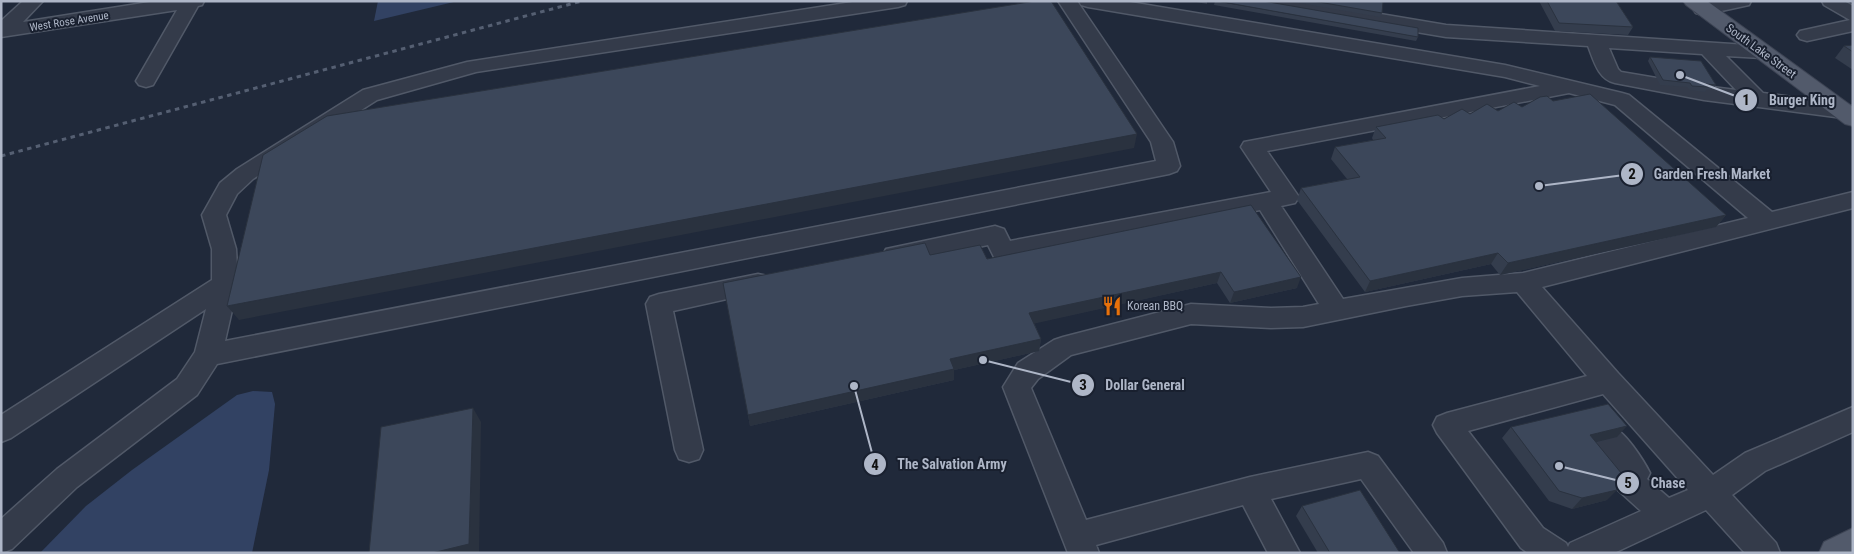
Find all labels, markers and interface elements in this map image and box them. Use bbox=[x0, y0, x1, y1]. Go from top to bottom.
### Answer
street label: West Rose Avenue bbox=[29, 9, 110, 34]
street label: South Lake Street bbox=[1723, 21, 1799, 81]
callout: Burger King bbox=[1734, 86, 1845, 115]
text: 1 bbox=[1742, 91, 1750, 109]
text: Burger King bbox=[1769, 92, 1835, 108]
callout: Garden Fresh Market bbox=[1619, 160, 1781, 189]
text: 2 bbox=[1628, 165, 1636, 183]
text: Garden Fresh Market bbox=[1654, 166, 1770, 182]
restaurant icon: Korean BBQ bbox=[1101, 295, 1123, 317]
place label: Korean BBQ bbox=[1127, 299, 1183, 313]
callout: Dollar General bbox=[1071, 370, 1195, 399]
text: 3 bbox=[1079, 376, 1087, 394]
text: Dollar General bbox=[1105, 377, 1185, 393]
callout: The Salvation Army bbox=[863, 450, 1017, 479]
text: 4 bbox=[871, 456, 879, 474]
text: The Salvation Army bbox=[897, 456, 1007, 472]
callout: Chase bbox=[1615, 468, 1695, 497]
text: 5 bbox=[1624, 474, 1632, 492]
text: Chase bbox=[1651, 475, 1686, 491]

